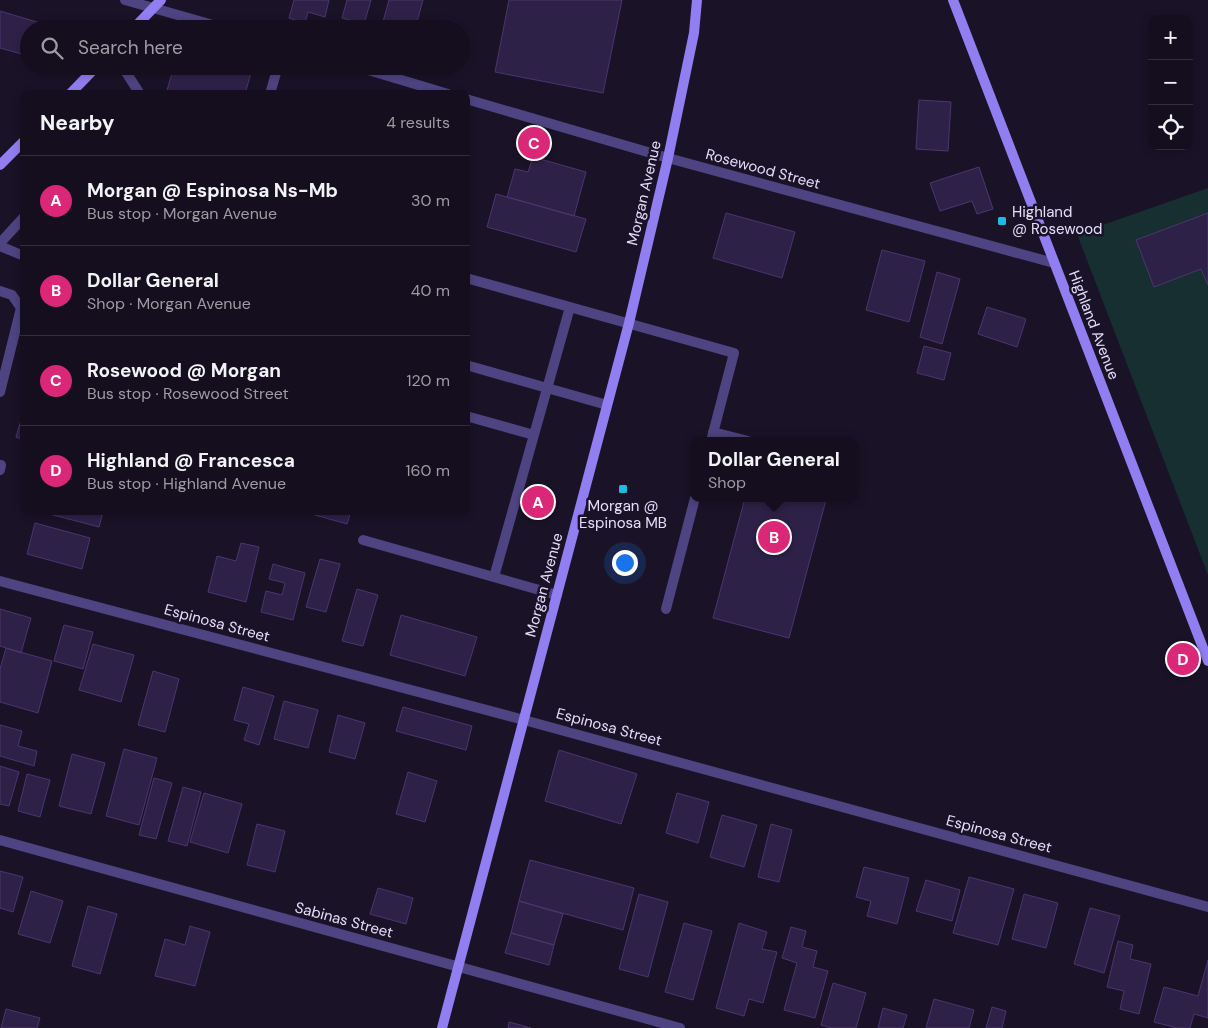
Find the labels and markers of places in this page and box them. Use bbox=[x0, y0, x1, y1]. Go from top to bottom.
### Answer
pin: C bbox=[518, 124, 550, 162]
place label: Highland @ Rosewood bbox=[1012, 202, 1103, 239]
marker: Highland @ Rosewood bbox=[996, 215, 1008, 227]
pin: A bbox=[522, 483, 554, 521]
marker: Morgan @ Espinosa MB bbox=[617, 483, 629, 495]
place label: Morgan @ Espinosa MB bbox=[579, 496, 667, 533]
pin: B bbox=[758, 518, 790, 556]
pin: D bbox=[1167, 640, 1199, 678]

